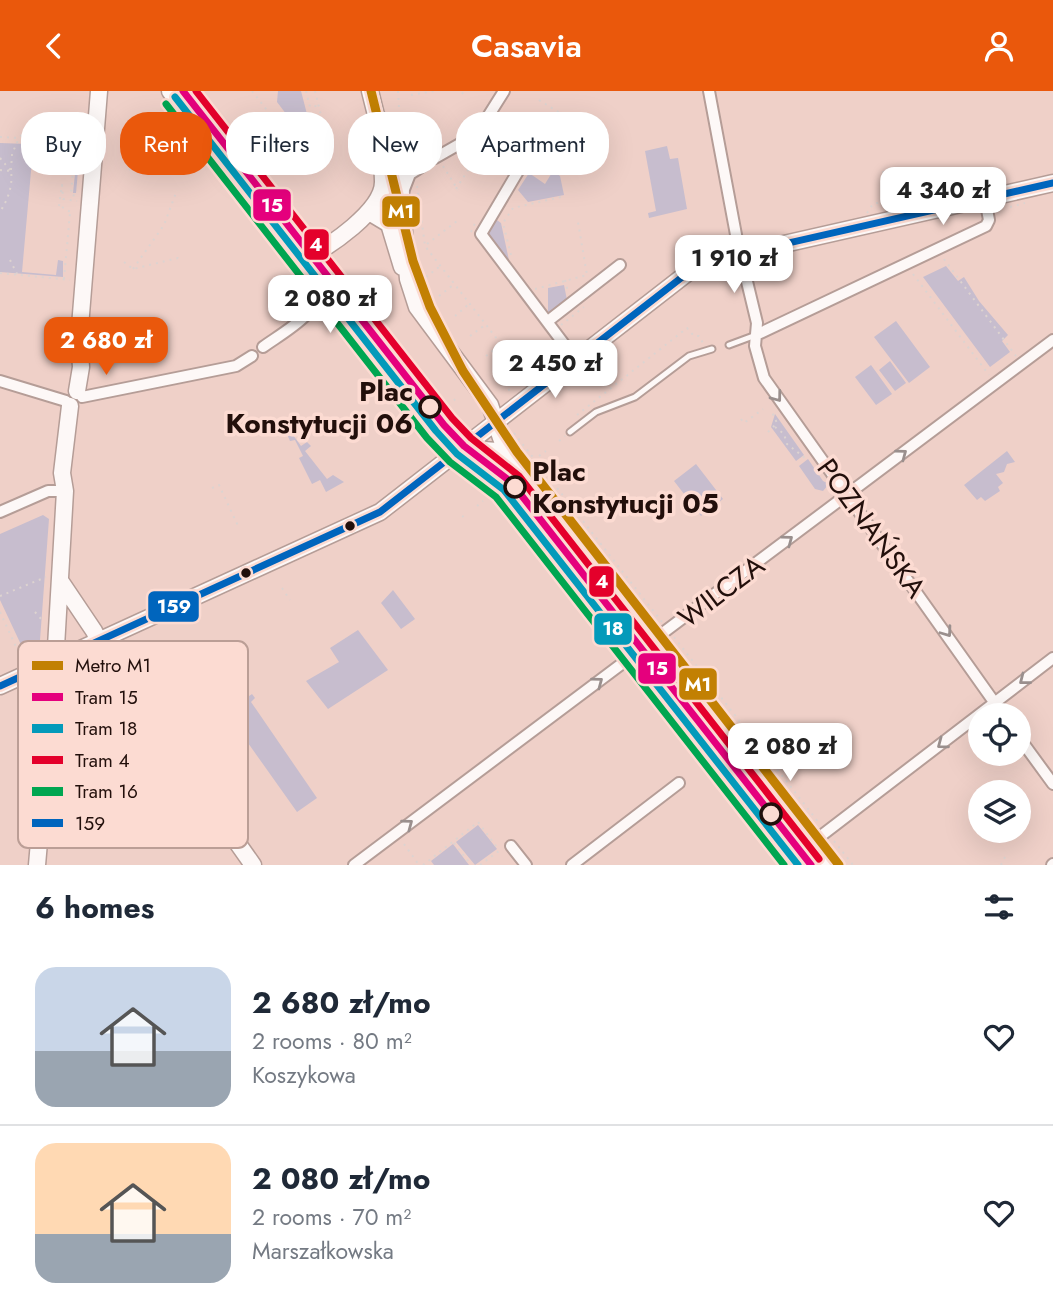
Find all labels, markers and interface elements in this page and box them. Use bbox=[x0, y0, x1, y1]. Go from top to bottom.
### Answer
text: Casavia bbox=[471, 23, 582, 69]
icon: back bbox=[35, 27, 73, 65]
icon: person bbox=[980, 27, 1018, 65]
chip: Buy bbox=[21, 112, 106, 175]
chip: Rent bbox=[120, 112, 212, 175]
chip: Filters bbox=[226, 112, 334, 175]
chip: New bbox=[348, 112, 442, 175]
chip: Apartment bbox=[456, 112, 609, 175]
pin: 4 340 zł bbox=[871, 167, 1015, 227]
text: 4 340 zł bbox=[896, 173, 990, 207]
line badge: 15 bbox=[252, 188, 292, 222]
text: 15 bbox=[261, 192, 283, 219]
line badge: M1 bbox=[381, 195, 421, 228]
text: M1 bbox=[388, 198, 414, 225]
line badge: 4 bbox=[303, 228, 330, 261]
text: 4 bbox=[309, 231, 323, 258]
pin: 1 910 zł bbox=[662, 235, 806, 295]
text: 1 910 zł bbox=[691, 241, 777, 275]
pin: 2 080 zł bbox=[258, 275, 402, 335]
text: 2 080 zł bbox=[284, 281, 376, 315]
pin: 2 680 zł bbox=[34, 317, 178, 377]
text: 2 680 zł bbox=[60, 323, 152, 357]
pin: 2 450 zł bbox=[483, 341, 627, 400]
text: 2 450 zł bbox=[508, 346, 602, 380]
place label: Plac Konstytucji 06 bbox=[226, 371, 413, 444]
one-way arrow bbox=[769, 390, 782, 402]
marker: Plac Konstytucji 06 bbox=[419, 396, 441, 418]
one-way arrow bbox=[895, 449, 907, 462]
street label: POZNAŃSKA bbox=[807, 450, 937, 607]
place label: Plac Konstytucji 05 bbox=[532, 451, 719, 524]
marker: Plac Konstytucji 05 bbox=[504, 476, 526, 498]
unlabelled marker bbox=[343, 519, 357, 533]
one-way arrow bbox=[780, 536, 793, 549]
street label: WILCZA bbox=[669, 545, 774, 638]
line badge: 4 bbox=[588, 565, 615, 598]
unlabelled marker bbox=[239, 566, 253, 580]
text: 4 bbox=[595, 568, 609, 595]
line badge: 159 bbox=[147, 590, 200, 623]
text: 159 bbox=[157, 593, 191, 620]
line badge: 18 bbox=[593, 612, 633, 646]
text: 18 bbox=[602, 615, 624, 642]
one-way arrow bbox=[938, 624, 951, 637]
legend bbox=[18, 641, 248, 848]
text: Metro M1 bbox=[75, 652, 151, 679]
line badge: 15 bbox=[637, 652, 677, 685]
text: 15 bbox=[646, 655, 668, 682]
line badge: M1 bbox=[678, 667, 718, 701]
text: M1 bbox=[685, 671, 711, 698]
one-way arrow bbox=[1020, 672, 1032, 685]
one-way arrow bbox=[590, 678, 603, 691]
text: Tram 15 bbox=[75, 684, 138, 711]
map controls bbox=[968, 703, 1031, 843]
button: locate bbox=[968, 703, 1031, 766]
text: Tram 18 bbox=[75, 715, 137, 742]
pin: 2 080 zł bbox=[718, 723, 862, 783]
text: 2 080 zł bbox=[744, 729, 836, 763]
one-way arrow bbox=[937, 736, 950, 749]
text: Tram 4 bbox=[75, 747, 130, 774]
text: Tram 16 bbox=[75, 778, 138, 805]
button: layers bbox=[968, 780, 1031, 843]
unlabelled marker bbox=[760, 803, 782, 825]
text: 159 bbox=[75, 810, 105, 837]
one-way arrow bbox=[400, 820, 413, 832]
text: 6 homes bbox=[35, 886, 154, 929]
icon: filters bbox=[980, 888, 1018, 926]
text: 2 680 zł/mo bbox=[252, 981, 431, 1024]
icon: home bbox=[91, 995, 175, 1079]
icon: heart bbox=[980, 1018, 1018, 1056]
text: 2 rooms · 80 m² bbox=[252, 1024, 412, 1058]
text: Koszykowa bbox=[252, 1058, 356, 1092]
text: 2 080 zł/mo bbox=[252, 1157, 430, 1200]
icon: home bbox=[91, 1171, 175, 1255]
icon: heart bbox=[980, 1194, 1018, 1232]
text: 2 rooms · 70 m² bbox=[252, 1200, 411, 1234]
text: Marszałkowska bbox=[252, 1234, 394, 1268]

